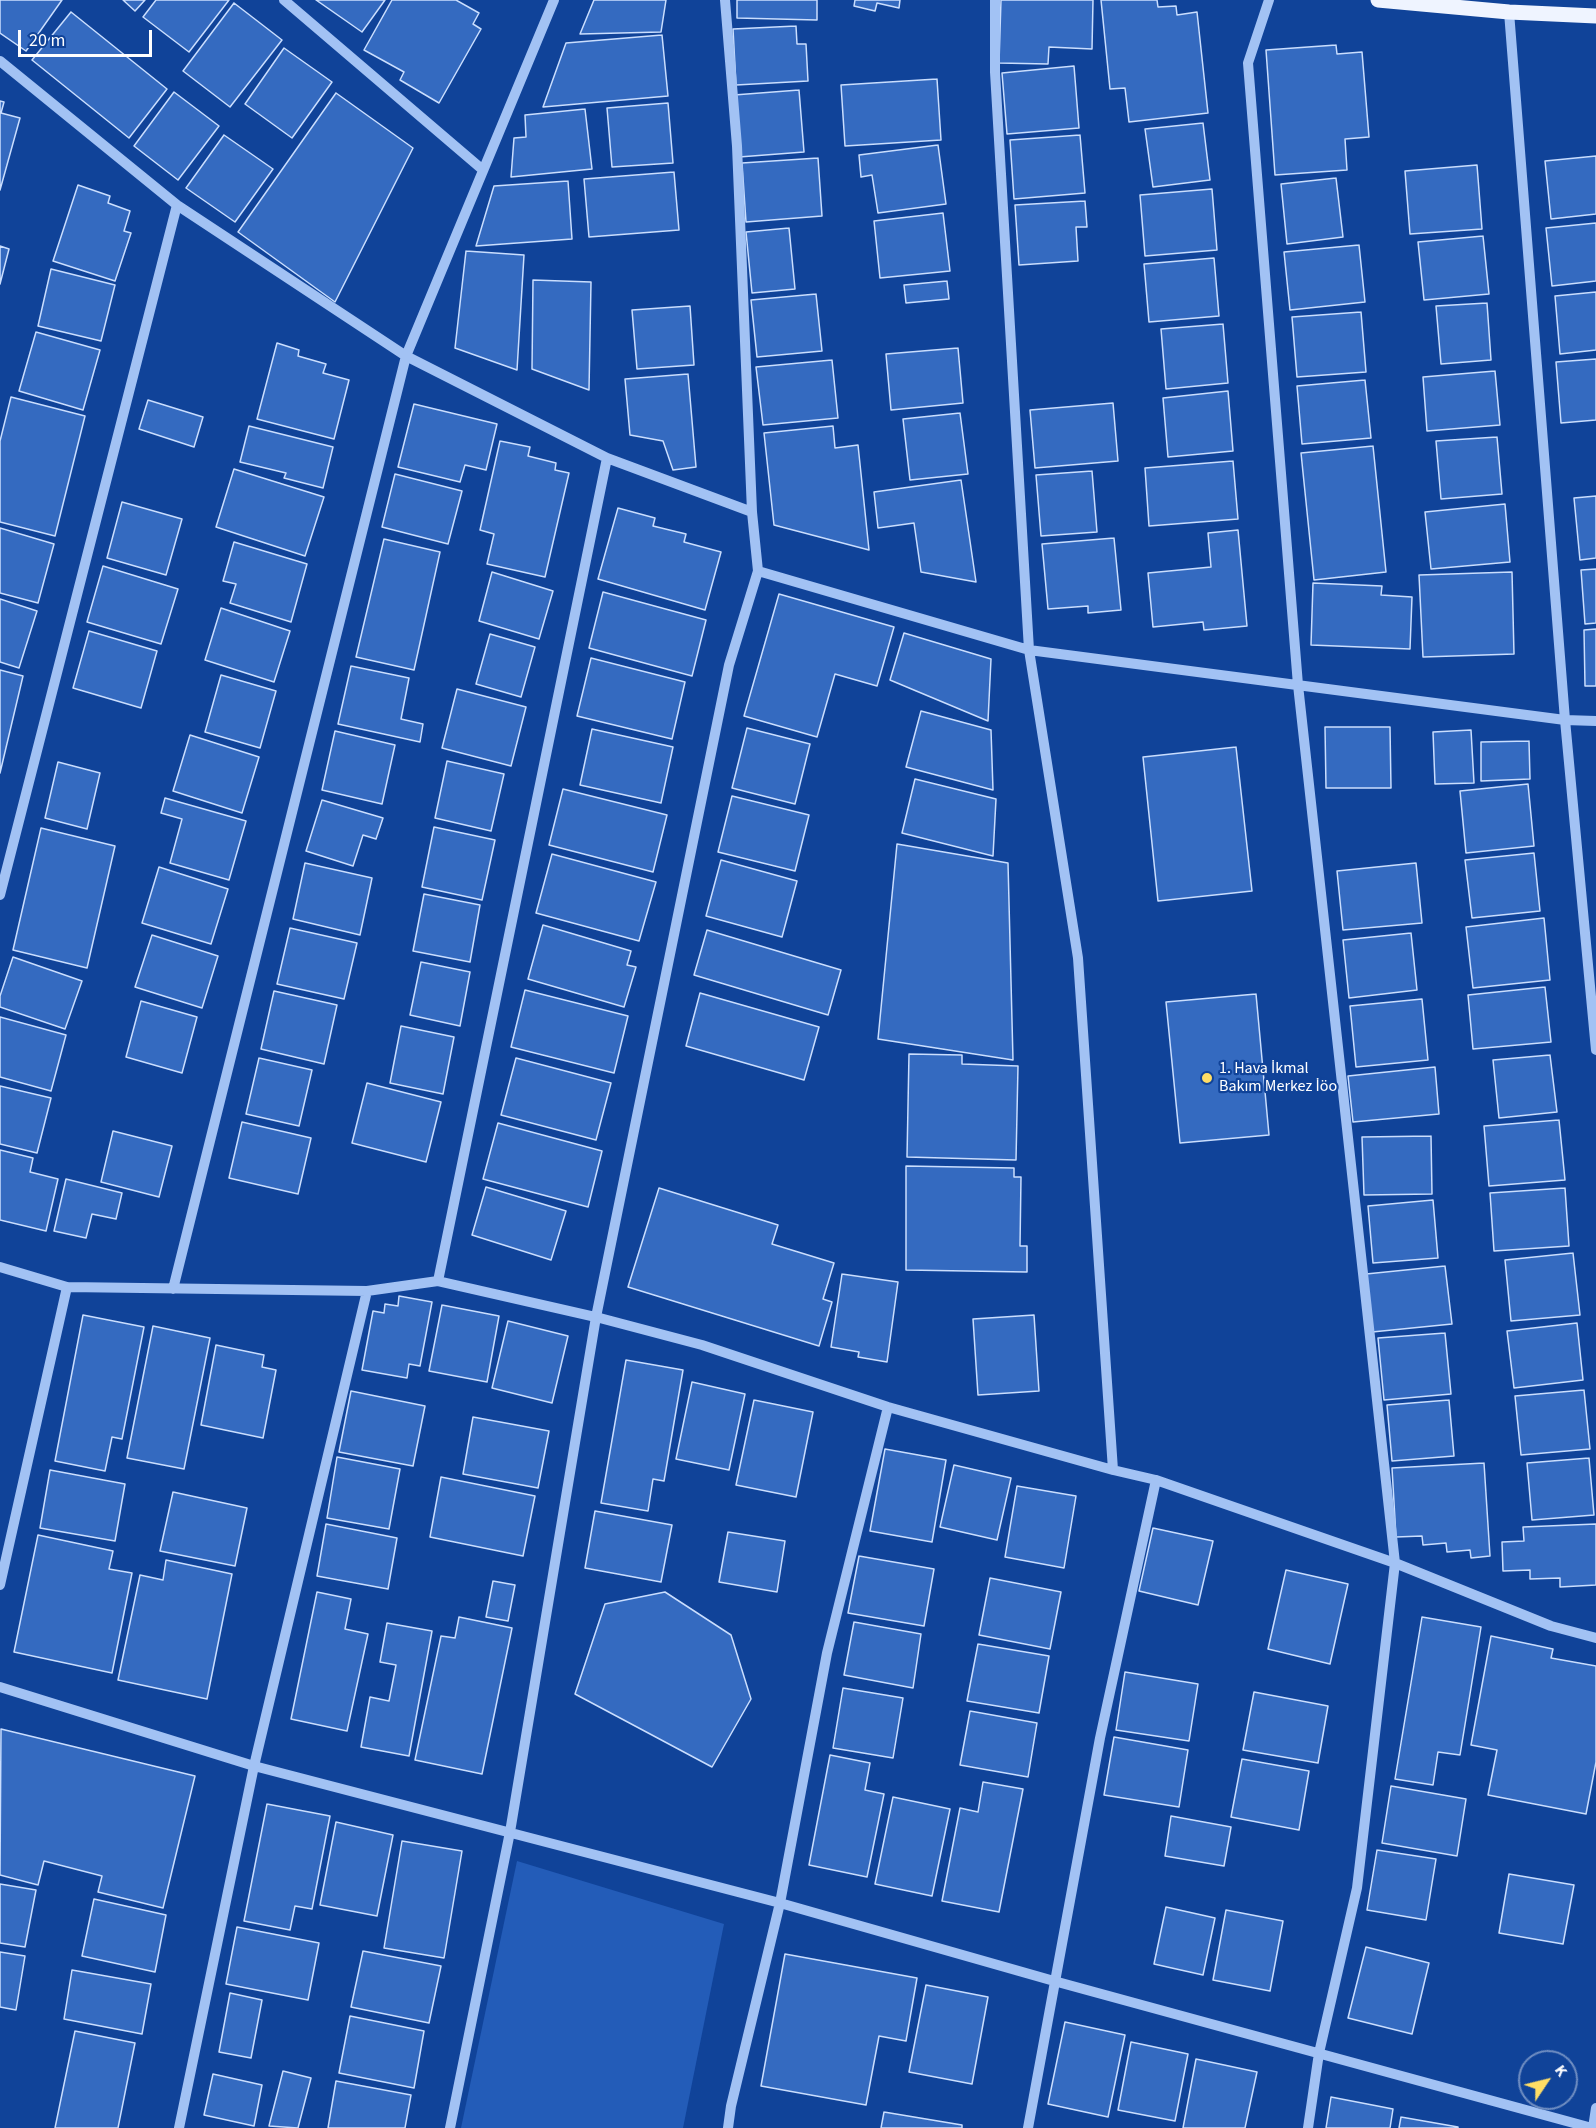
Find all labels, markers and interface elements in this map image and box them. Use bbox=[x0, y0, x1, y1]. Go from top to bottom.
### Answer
scale bar bbox=[21, 18, 154, 56]
text: 20 m bbox=[29, 28, 65, 53]
place label: 1. Hava İkmal Bakım Merkez İöo bbox=[1219, 1059, 1337, 1097]
marker: 1. Hava İkmal Bakım Merkez İöo bbox=[1200, 1071, 1214, 1085]
north arrow bbox=[1518, 2050, 1578, 2110]
text: K bbox=[1549, 2060, 1573, 2081]

